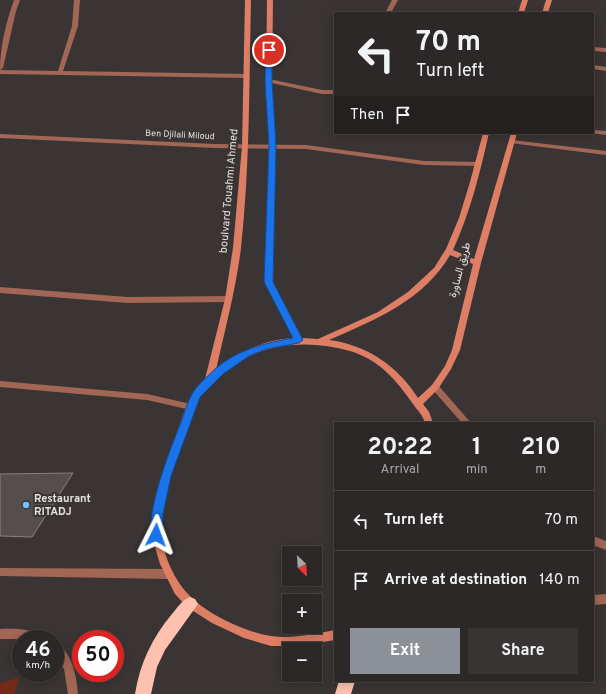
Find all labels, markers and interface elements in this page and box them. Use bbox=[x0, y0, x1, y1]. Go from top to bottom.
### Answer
text: 70 m bbox=[416, 25, 481, 61]
icon: left bbox=[350, 28, 402, 80]
pin bbox=[252, 33, 286, 67]
icon: arrive bbox=[258, 39, 280, 61]
text: Turn left bbox=[416, 60, 484, 83]
icon: arrive bbox=[392, 104, 414, 126]
text: Then bbox=[350, 106, 384, 125]
street label: Ben Djilali Miloud bbox=[145, 128, 215, 142]
street label: boulvard Touahmi Ahmed bbox=[217, 128, 241, 254]
street label: طريق الساورة bbox=[446, 241, 474, 299]
text: 20:22 bbox=[367, 433, 433, 463]
text: 1 bbox=[472, 433, 482, 463]
text: 210 bbox=[521, 433, 561, 463]
text: Arrival bbox=[381, 462, 419, 478]
text: min bbox=[466, 462, 488, 478]
text: m bbox=[535, 462, 546, 478]
place label: Restaurant RITADJ bbox=[34, 492, 91, 519]
marker: Restaurant RITADJ bbox=[21, 500, 31, 510]
icon: left bbox=[350, 510, 372, 532]
text: Turn left bbox=[384, 511, 444, 530]
text: 70 m bbox=[545, 511, 578, 530]
position arrow bbox=[135, 514, 177, 556]
north arrow bbox=[282, 546, 322, 586]
map controls bbox=[282, 546, 322, 682]
icon: arrive bbox=[350, 570, 372, 592]
text: Arrive at destination bbox=[384, 571, 527, 590]
text: 140 m bbox=[539, 571, 580, 590]
button: + bbox=[282, 594, 322, 634]
button: Exit bbox=[350, 628, 460, 674]
button: Share bbox=[468, 628, 578, 674]
speed limit sign: 50 bbox=[72, 630, 124, 682]
text: 46 bbox=[25, 638, 51, 664]
button: − bbox=[282, 642, 322, 682]
text: km/h bbox=[26, 659, 50, 672]

